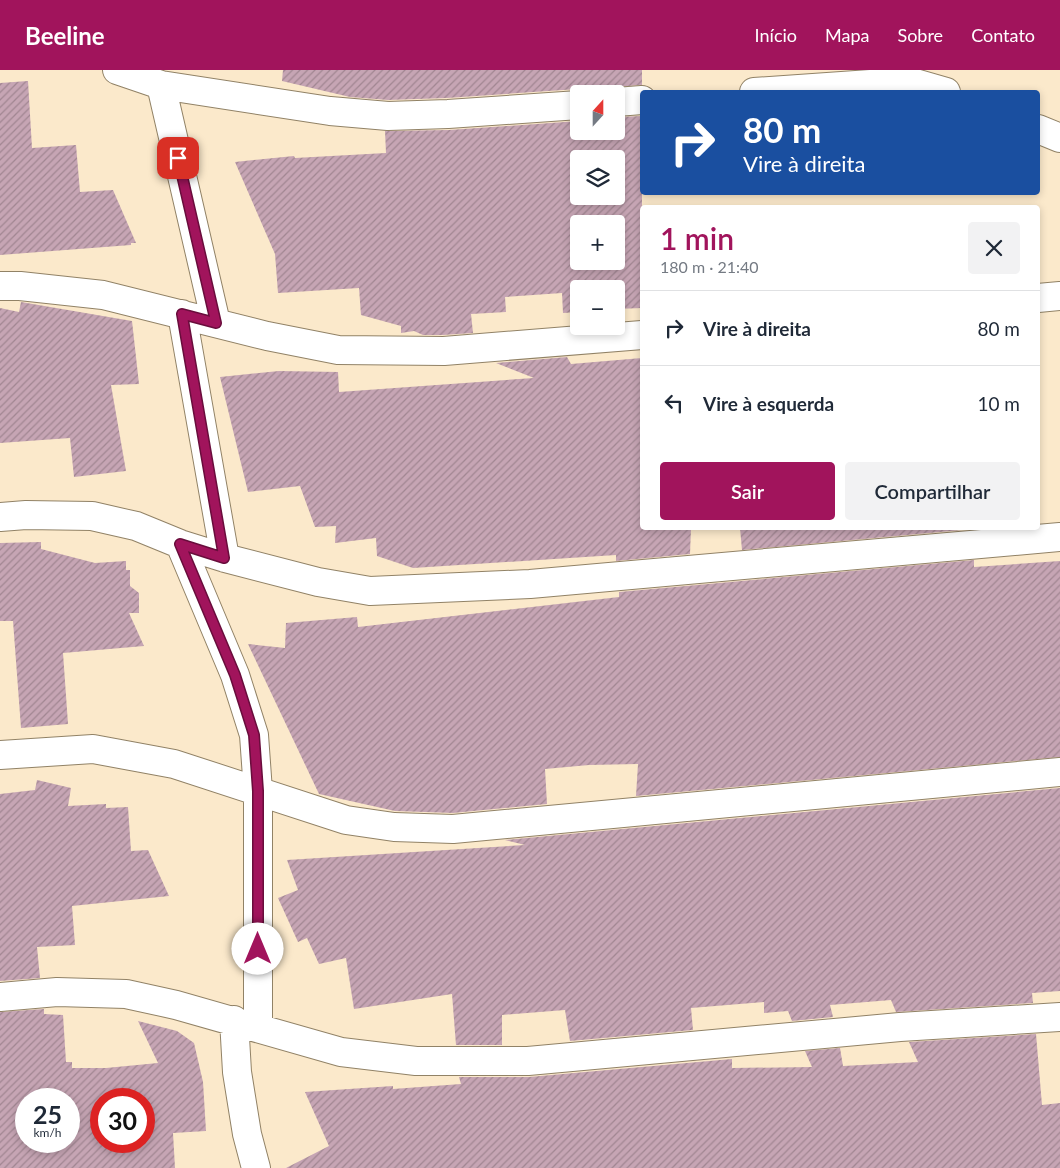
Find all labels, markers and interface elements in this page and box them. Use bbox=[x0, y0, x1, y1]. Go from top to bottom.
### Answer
text: Beeline bbox=[25, 21, 105, 50]
text: Início bbox=[755, 24, 797, 46]
text: Mapa bbox=[825, 24, 869, 46]
text: Sobre bbox=[897, 24, 943, 46]
text: Contato bbox=[971, 24, 1035, 46]
north arrow bbox=[570, 85, 625, 140]
map controls bbox=[570, 85, 625, 335]
text: 80 m bbox=[743, 108, 821, 150]
icon: right bbox=[660, 110, 725, 175]
pin bbox=[157, 137, 199, 179]
icon: arrive bbox=[164, 144, 192, 172]
button: layers bbox=[570, 150, 625, 205]
text: Vire à direita bbox=[743, 150, 865, 177]
button: + bbox=[570, 215, 625, 270]
text: 1 min bbox=[660, 220, 734, 256]
button: close bbox=[968, 222, 1020, 274]
text: 180 m · 21:40 bbox=[660, 257, 759, 276]
button: − bbox=[570, 280, 625, 335]
icon: right bbox=[660, 314, 688, 342]
text: Vire à direita bbox=[703, 317, 811, 340]
text: 80 m bbox=[977, 317, 1020, 340]
icon: left bbox=[660, 389, 688, 417]
text: Vire à esquerda bbox=[703, 392, 834, 415]
text: 10 m bbox=[977, 392, 1020, 415]
button: Sair bbox=[660, 462, 835, 520]
button: Compartilhar bbox=[845, 462, 1020, 520]
position arrow bbox=[231, 922, 283, 974]
speed limit sign: 30 bbox=[90, 1088, 155, 1153]
text: 25 bbox=[33, 1099, 62, 1129]
text: km/h bbox=[33, 1125, 62, 1140]

